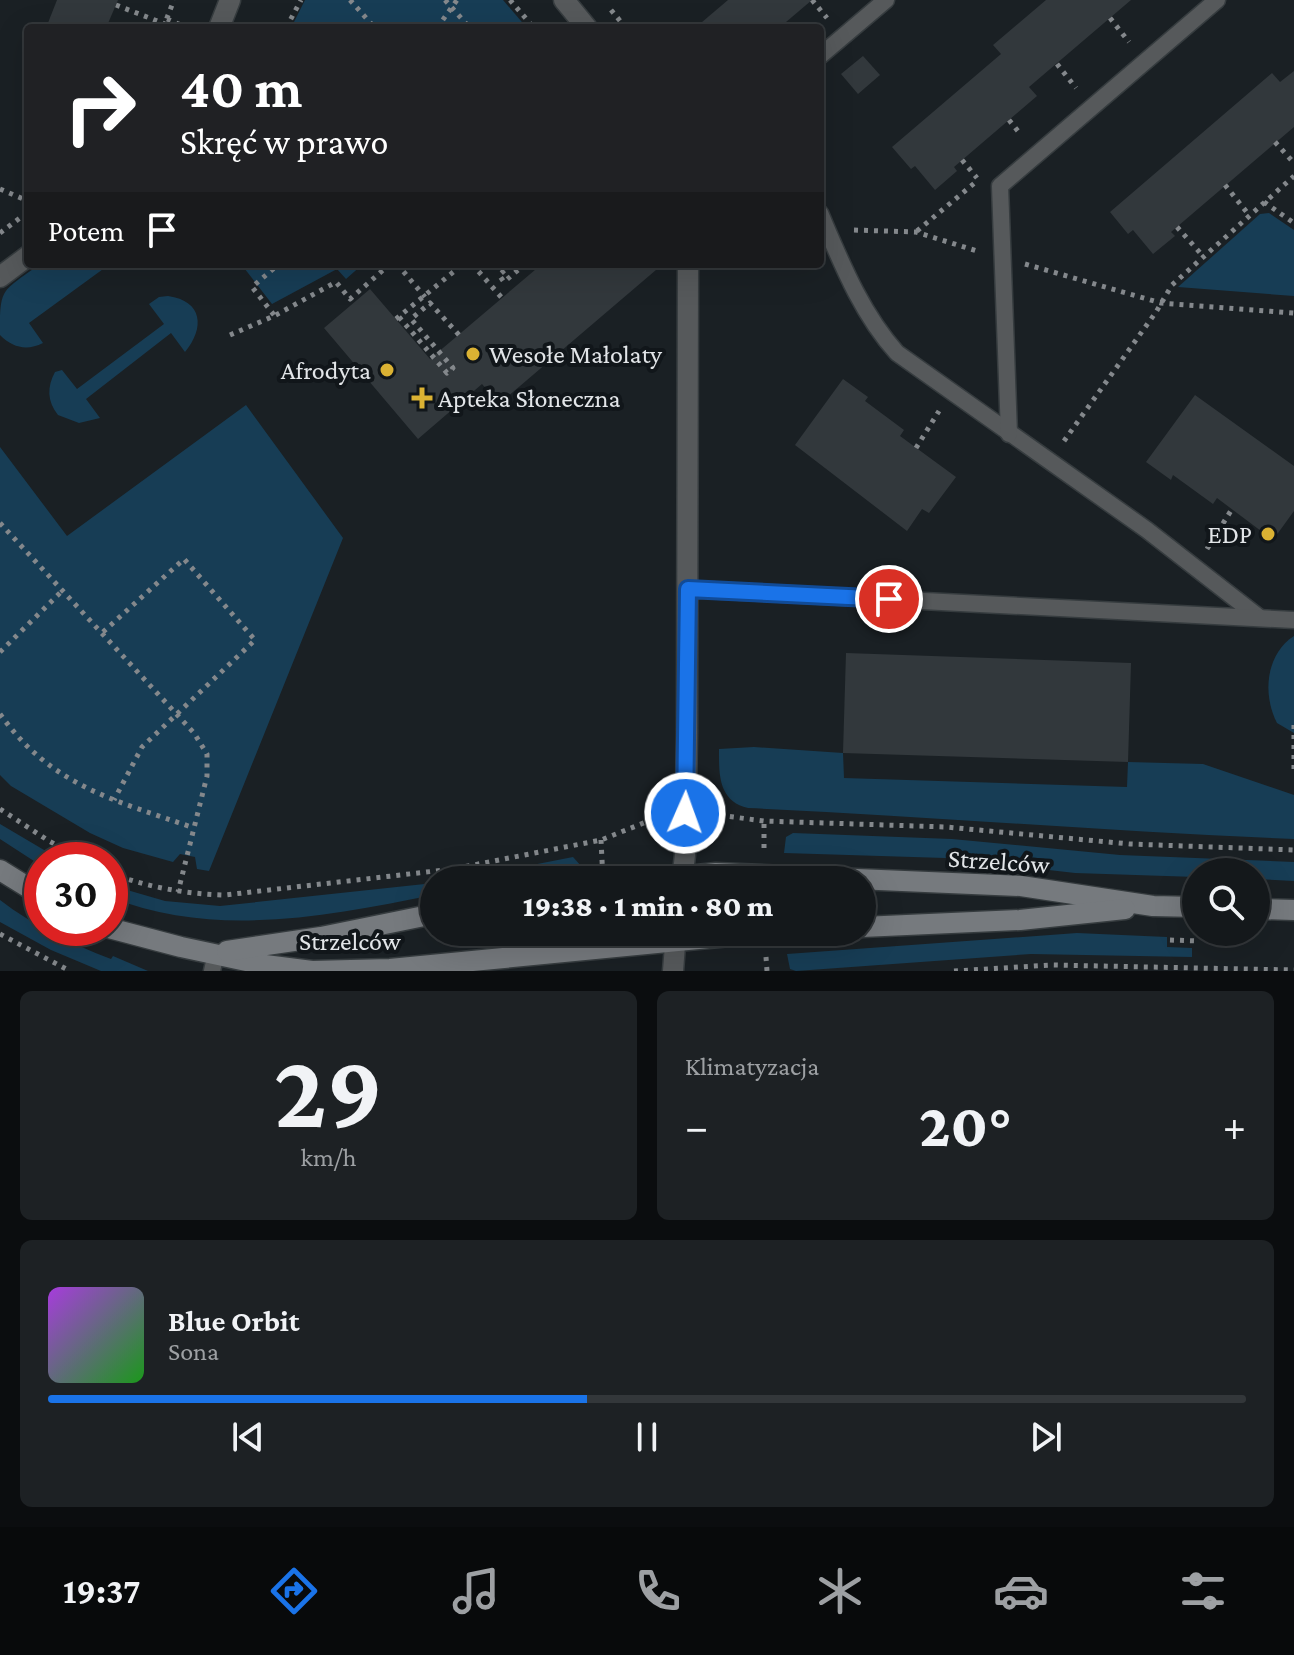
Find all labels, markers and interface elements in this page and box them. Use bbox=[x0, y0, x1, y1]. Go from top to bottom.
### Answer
icon: right bbox=[48, 56, 152, 160]
text: 40 m bbox=[180, 57, 302, 119]
text: Skręć w prawo bbox=[180, 122, 388, 162]
icon: arrive bbox=[140, 208, 184, 252]
text: Potem bbox=[48, 214, 124, 247]
place label: Wesołe Małolaty bbox=[489, 340, 663, 369]
marker: Wesołe Małolaty bbox=[464, 345, 482, 363]
place label: Afrodyta bbox=[281, 356, 371, 385]
marker: Afrodyta bbox=[378, 361, 396, 379]
place label: Apteka Słoneczna bbox=[438, 384, 621, 413]
marker: Apteka Słoneczna bbox=[413, 389, 431, 407]
place label: EDP bbox=[1208, 520, 1252, 549]
marker: EDP bbox=[1259, 525, 1277, 543]
pin bbox=[855, 565, 923, 633]
icon: arrive bbox=[867, 577, 911, 621]
position arrow bbox=[643, 771, 727, 855]
speed limit sign: 30 bbox=[24, 842, 128, 946]
street label: Strzelców bbox=[947, 843, 1052, 880]
map controls bbox=[1182, 858, 1270, 946]
button: search bbox=[1182, 858, 1270, 946]
text: 19:38 · 1 min · 80 m bbox=[523, 889, 773, 922]
street label: Strzelców bbox=[299, 927, 402, 956]
text: 29 bbox=[274, 1033, 383, 1148]
text: Klimatyzacja bbox=[685, 1052, 819, 1081]
text: 20° bbox=[919, 1092, 1012, 1159]
text: − bbox=[685, 1102, 708, 1150]
text: + bbox=[1223, 1102, 1246, 1150]
text: km/h bbox=[300, 1143, 357, 1172]
text: Blue Orbit bbox=[168, 1304, 299, 1337]
text: Sona bbox=[168, 1337, 219, 1366]
icon: previous bbox=[226, 1415, 270, 1459]
icon: pause bbox=[625, 1415, 669, 1459]
icon: next bbox=[1024, 1415, 1068, 1459]
icon: directions bbox=[266, 1563, 322, 1619]
icon: music bbox=[448, 1563, 504, 1619]
icon: phone bbox=[630, 1563, 686, 1619]
icon: climate bbox=[812, 1563, 868, 1619]
icon: car bbox=[993, 1563, 1049, 1619]
icon: filters bbox=[1175, 1563, 1231, 1619]
text: 19:37 bbox=[63, 1571, 141, 1611]

